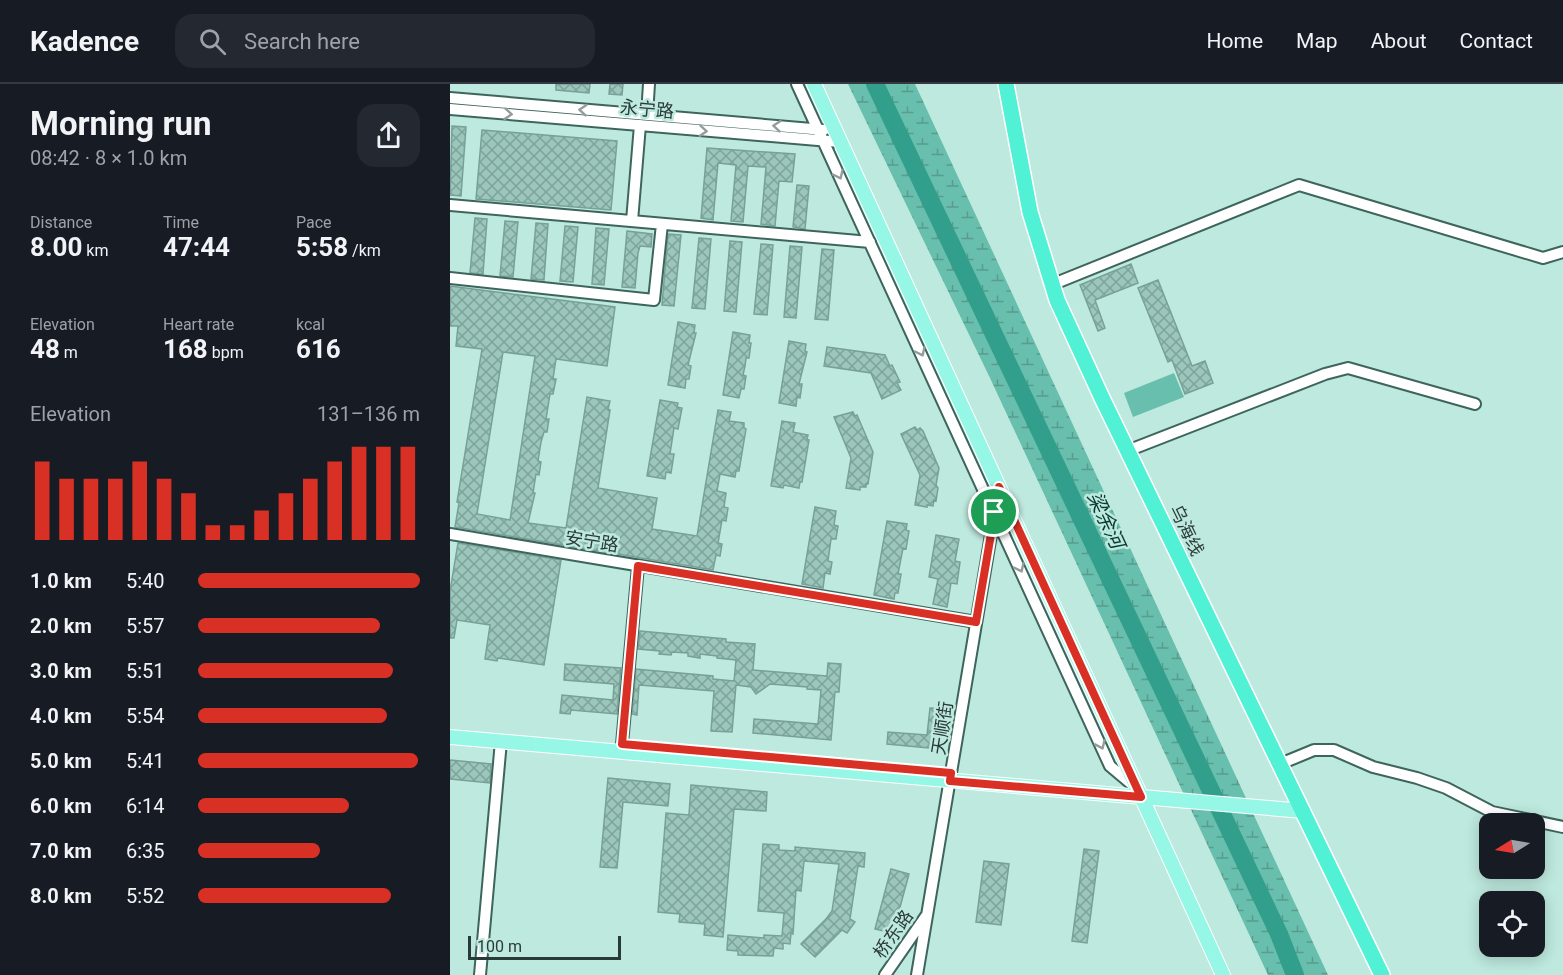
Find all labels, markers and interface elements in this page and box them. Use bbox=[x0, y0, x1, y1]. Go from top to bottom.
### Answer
search box bbox=[175, 14, 595, 68]
text: Kadence bbox=[30, 25, 139, 58]
icon: search bbox=[196, 25, 229, 58]
text: Search here bbox=[244, 29, 360, 54]
text: Home bbox=[1207, 29, 1263, 53]
text: Map bbox=[1296, 29, 1338, 53]
text: About bbox=[1371, 29, 1427, 53]
text: Contact bbox=[1460, 29, 1533, 53]
street label: 永宁路 bbox=[619, 96, 675, 122]
text: Morning run bbox=[30, 104, 211, 143]
button: share bbox=[357, 104, 420, 167]
one-way arrow bbox=[579, 104, 588, 117]
one-way arrow bbox=[504, 107, 513, 120]
one-way arrow bbox=[773, 120, 782, 133]
one-way arrow bbox=[698, 124, 707, 137]
text: 08:42 · 8 × 1.0 km bbox=[30, 146, 187, 170]
one-way arrow bbox=[832, 169, 844, 180]
text: Distance bbox=[30, 213, 92, 232]
text: Time bbox=[163, 213, 199, 232]
text: Pace bbox=[296, 213, 332, 232]
text: 8.00 bbox=[30, 232, 82, 262]
text: 47:44 bbox=[163, 232, 230, 262]
text: 5:58 bbox=[296, 232, 348, 262]
text: km bbox=[82, 241, 108, 260]
text: /km bbox=[348, 241, 381, 260]
text: Elevation bbox=[30, 315, 95, 334]
text: Heart rate bbox=[163, 315, 234, 334]
text: kcal bbox=[296, 315, 325, 334]
text: 48 bbox=[30, 334, 60, 364]
text: 168 bbox=[163, 334, 208, 364]
text: 616 bbox=[296, 334, 341, 364]
text: m bbox=[60, 343, 78, 362]
text: bpm bbox=[208, 343, 244, 362]
one-way arrow bbox=[914, 346, 926, 357]
text: Elevation bbox=[30, 402, 111, 426]
text: 131–136 m bbox=[317, 402, 420, 426]
pin bbox=[968, 486, 1019, 537]
water label: 梁余河 bbox=[1082, 488, 1131, 556]
icon: arrive bbox=[977, 495, 1010, 528]
street label: 乌海线 bbox=[1166, 501, 1208, 559]
street label: 安宁路 bbox=[564, 526, 620, 556]
one-way arrow bbox=[1012, 561, 1024, 572]
text: 1.0 km bbox=[30, 569, 92, 593]
text: 5:40 bbox=[126, 569, 165, 593]
text: 2.0 km bbox=[30, 614, 92, 638]
text: 5:57 bbox=[126, 614, 165, 638]
text: 3.0 km bbox=[30, 659, 92, 683]
text: 5:51 bbox=[126, 659, 165, 683]
street label: 天顺街 bbox=[927, 700, 957, 756]
text: 4.0 km bbox=[30, 704, 92, 728]
text: 5:54 bbox=[126, 704, 165, 728]
one-way arrow bbox=[1093, 739, 1105, 750]
text: 5.0 km bbox=[30, 749, 92, 773]
text: 5:41 bbox=[126, 749, 165, 773]
text: 6.0 km bbox=[30, 794, 92, 818]
text: 6:14 bbox=[126, 794, 165, 818]
north arrow bbox=[1479, 813, 1545, 879]
map controls bbox=[1479, 813, 1545, 957]
text: 7.0 km bbox=[30, 839, 92, 863]
text: 6:35 bbox=[126, 839, 165, 863]
text: 8.0 km bbox=[30, 884, 92, 908]
text: 5:52 bbox=[126, 884, 165, 908]
button: locate bbox=[1479, 891, 1545, 957]
street label: 桥东路 bbox=[869, 906, 917, 962]
scale bar bbox=[468, 933, 621, 960]
text: 100 m bbox=[477, 937, 522, 956]

